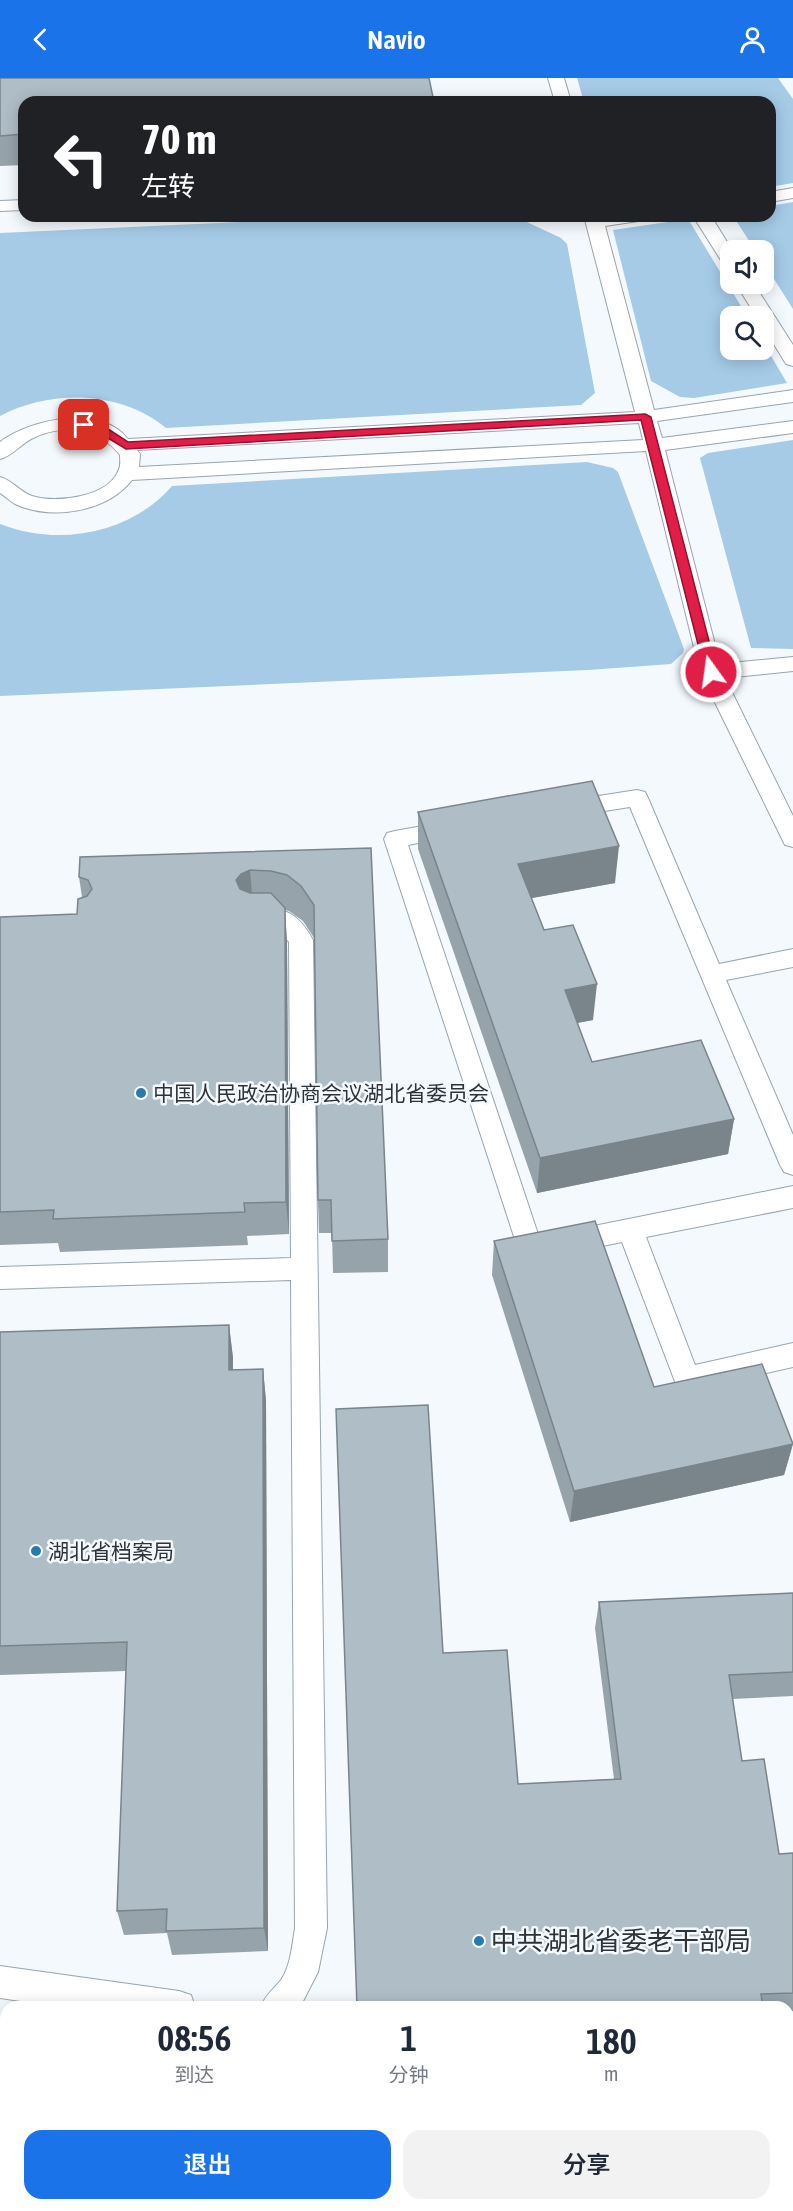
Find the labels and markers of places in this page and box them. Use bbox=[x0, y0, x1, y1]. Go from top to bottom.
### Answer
pin bbox=[58, 399, 109, 450]
place label: 中国人民政治协商会议湖北省委员会 bbox=[153, 1081, 489, 1105]
marker: 中国人民政治协商会议湖北省委员会 bbox=[134, 1086, 148, 1100]
place label: 湖北省档案局 bbox=[48, 1539, 174, 1563]
marker: 湖北省档案局 bbox=[29, 1544, 43, 1558]
place label: 中共湖北省委老干部局 bbox=[491, 1926, 751, 1956]
marker: 中共湖北省委老干部局 bbox=[472, 1934, 486, 1948]

